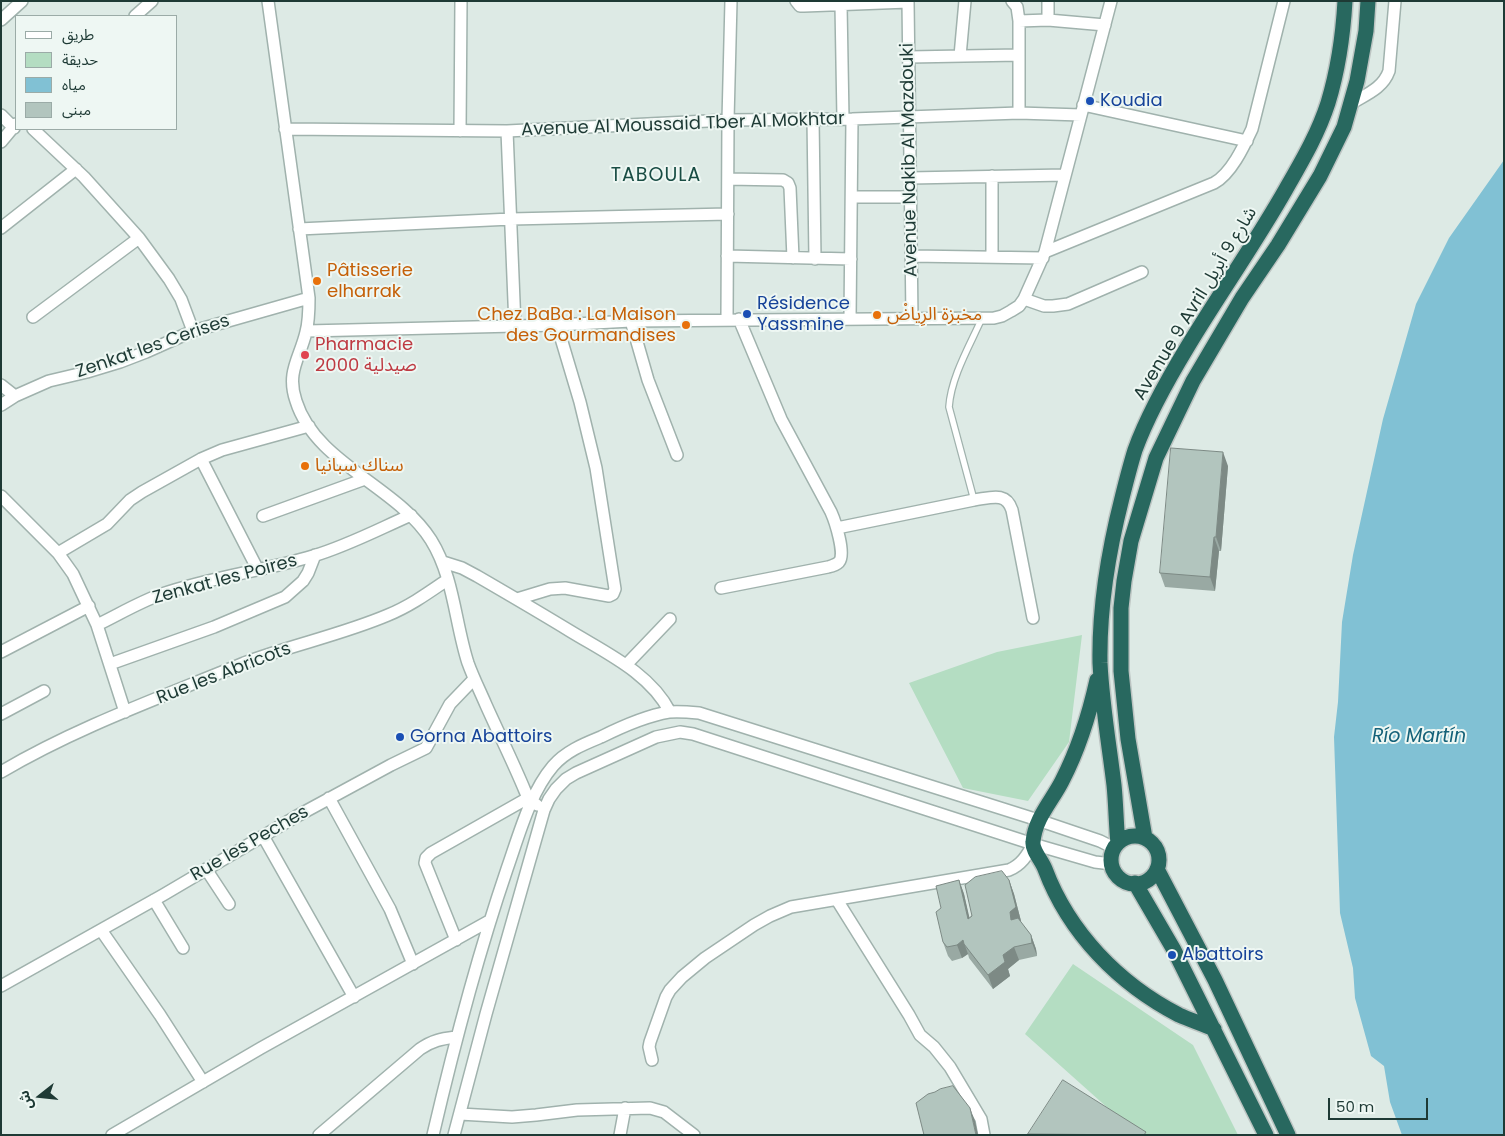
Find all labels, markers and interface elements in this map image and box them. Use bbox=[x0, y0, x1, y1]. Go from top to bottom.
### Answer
legend bbox=[15, 15, 178, 130]
text: طريق bbox=[62, 24, 94, 45]
street label: Avenue Nakib Al Mazdouki bbox=[897, 43, 923, 277]
text: حديقة bbox=[62, 49, 98, 70]
text: مياه bbox=[62, 74, 86, 95]
place label: Koudia bbox=[1100, 90, 1163, 112]
marker: Koudia bbox=[1084, 95, 1096, 107]
text: مبنى bbox=[62, 99, 91, 120]
street label: Avenue Al Moussaid Tber Al Mokhtar bbox=[521, 109, 845, 141]
district label: TABOULA bbox=[610, 165, 702, 187]
street label: Avenue 9 Avril شارع 9 أبريل bbox=[1130, 204, 1262, 404]
place label: Pâtisserie elharrak bbox=[327, 260, 413, 302]
marker: Pâtisserie elharrak bbox=[311, 275, 323, 287]
place label: Résidence Yassmine bbox=[757, 293, 850, 336]
place label: Chez BaBa : La Maison des Gourmandises bbox=[477, 304, 676, 346]
place label: مخبزة الرِياضْ bbox=[887, 304, 982, 326]
marker: Résidence Yassmine bbox=[741, 308, 753, 320]
marker: مخبزة الرِياضْ bbox=[871, 309, 883, 321]
street label: Zenkat les Cerises bbox=[73, 311, 233, 383]
marker: Chez BaBa : La Maison des Gourmandises bbox=[680, 319, 692, 331]
place label: Pharmacie 2000 صيدلية bbox=[315, 334, 417, 376]
marker: Pharmacie 2000 صيدلية bbox=[299, 349, 311, 361]
place label: سناك سبانيا bbox=[315, 455, 404, 477]
marker: سناك سبانيا bbox=[299, 460, 311, 472]
street label: Zenkat les Poires bbox=[150, 550, 300, 610]
street label: Rue les Abricots bbox=[154, 638, 294, 710]
place label: Gorna Abattoirs bbox=[410, 726, 552, 748]
water label: Río Martín bbox=[1372, 726, 1466, 748]
marker: Gorna Abattoirs bbox=[394, 731, 406, 743]
street label: Rue les Peches bbox=[187, 801, 313, 887]
place label: Abattoirs bbox=[1182, 944, 1264, 966]
marker: Abattoirs bbox=[1166, 949, 1178, 961]
north arrow bbox=[15, 1071, 65, 1121]
text: ش bbox=[13, 1088, 38, 1112]
scale bar bbox=[1330, 1088, 1430, 1120]
text: 50 m bbox=[1336, 1096, 1374, 1117]

